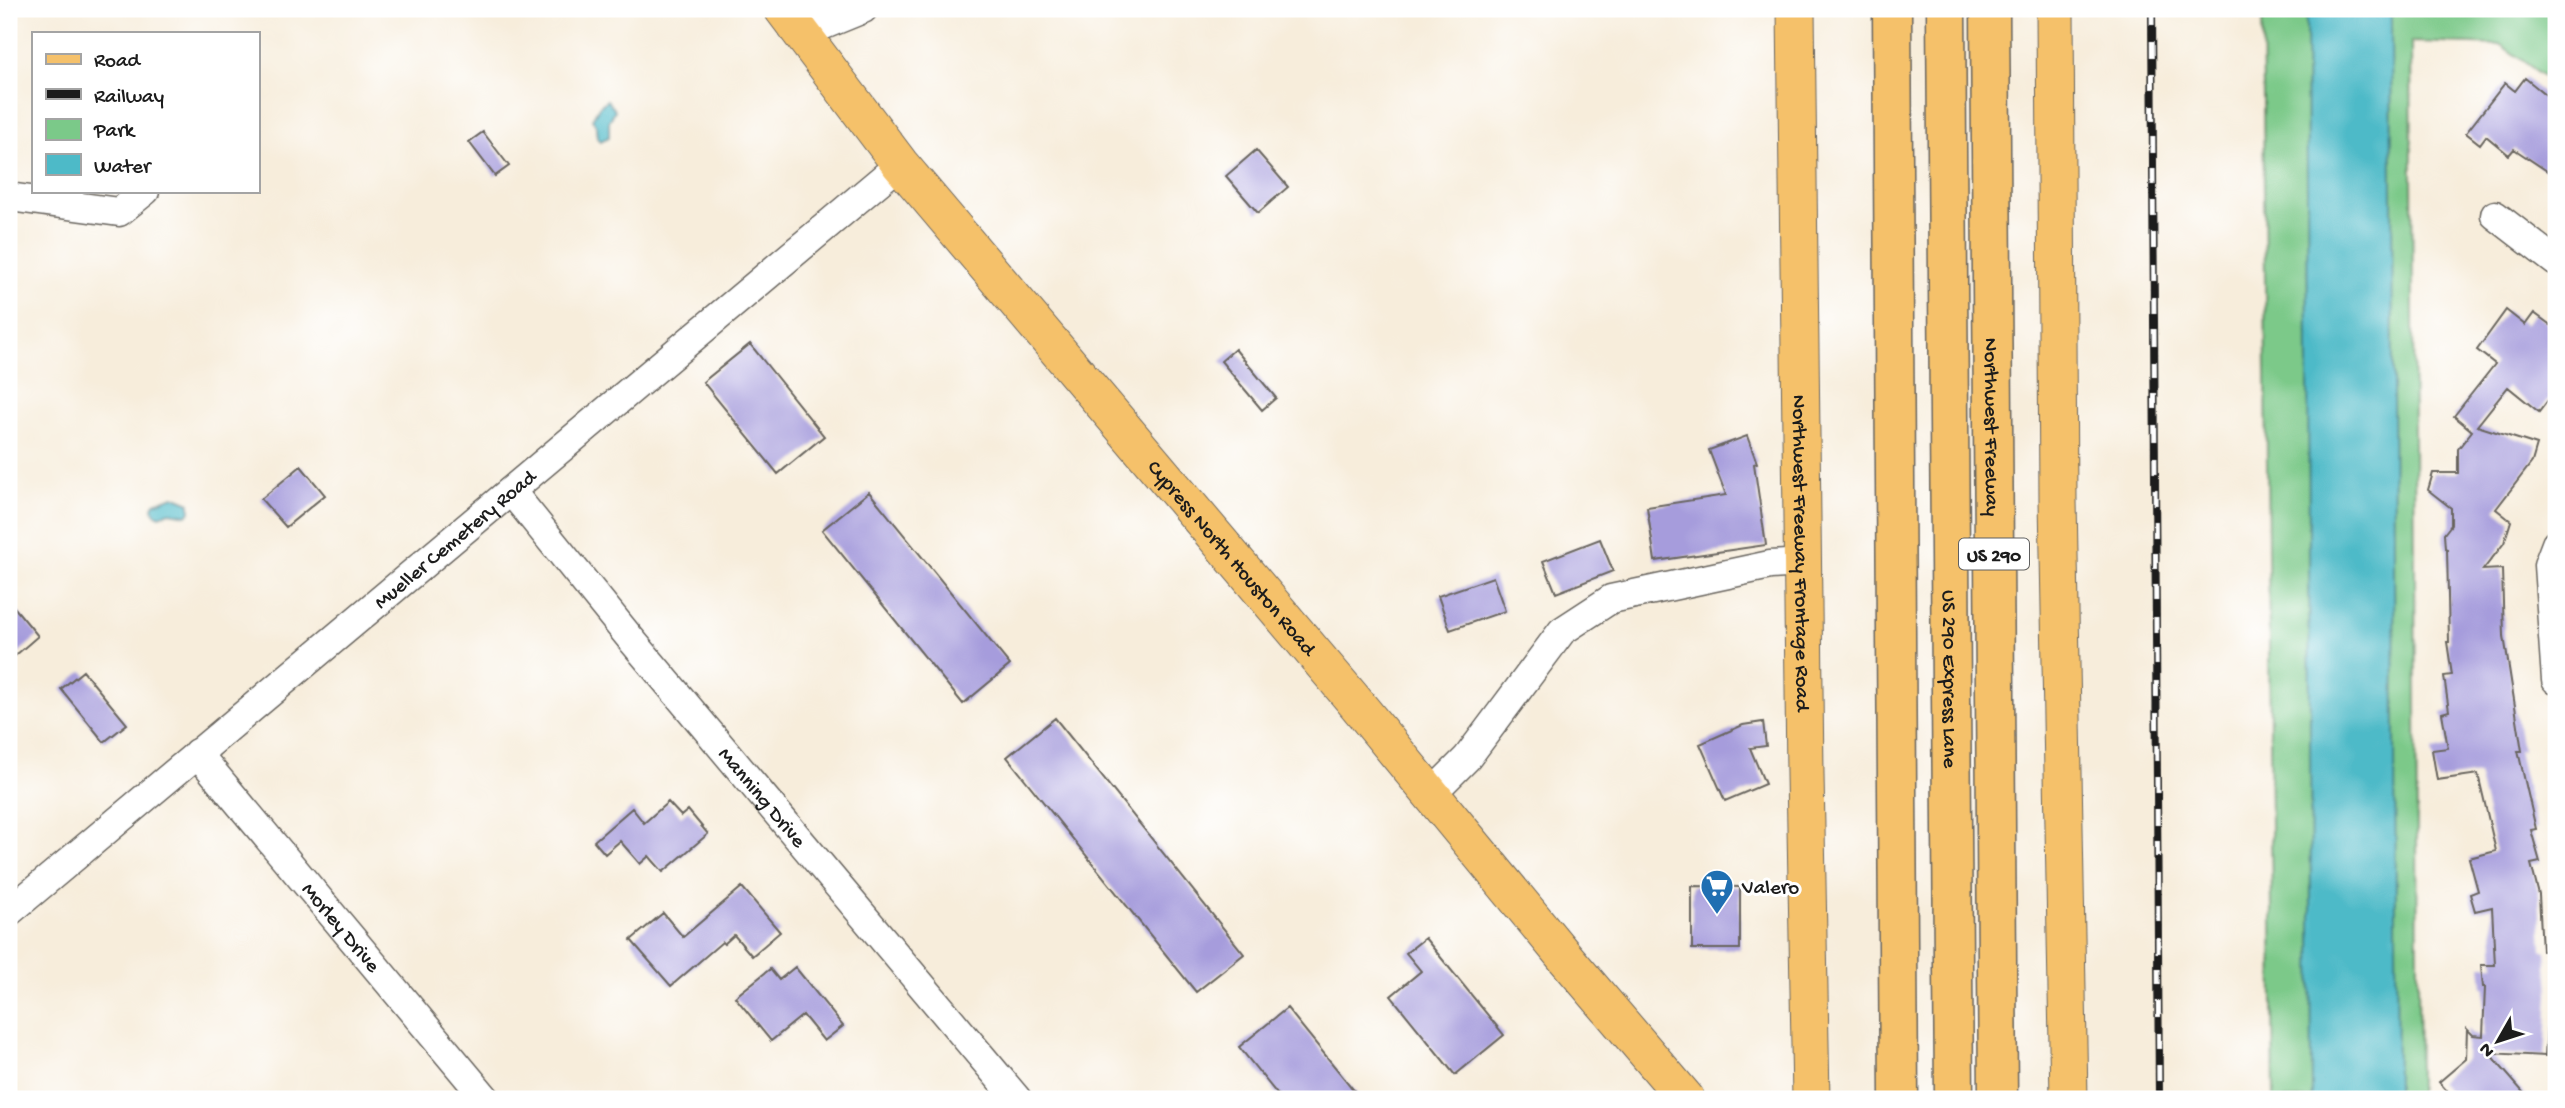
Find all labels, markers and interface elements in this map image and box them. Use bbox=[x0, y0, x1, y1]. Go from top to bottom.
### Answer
legend bbox=[32, 32, 259, 192]
text: Road bbox=[94, 50, 142, 75]
text: Railway bbox=[94, 86, 164, 111]
text: Park bbox=[93, 120, 137, 145]
text: Water bbox=[94, 156, 152, 181]
street label: Northwest Freeway bbox=[1976, 338, 2003, 516]
street label: Northwest Freeway Frontage Road bbox=[1785, 395, 1813, 713]
street label: Cypress North Houston Road bbox=[1140, 456, 1321, 663]
street label: Mueller Cemetery Road bbox=[370, 465, 544, 616]
road number: US 290 bbox=[1959, 538, 2029, 569]
street label: US 290 Express Lane bbox=[1934, 590, 1961, 769]
street label: Manning Drive bbox=[711, 743, 810, 855]
supermarket icon: Valero bbox=[1698, 867, 1736, 916]
place label: Valero bbox=[1741, 877, 1799, 902]
street label: Morley Drive bbox=[294, 879, 385, 980]
north arrow bbox=[2464, 1006, 2534, 1076]
text: N bbox=[2475, 1037, 2500, 1062]

